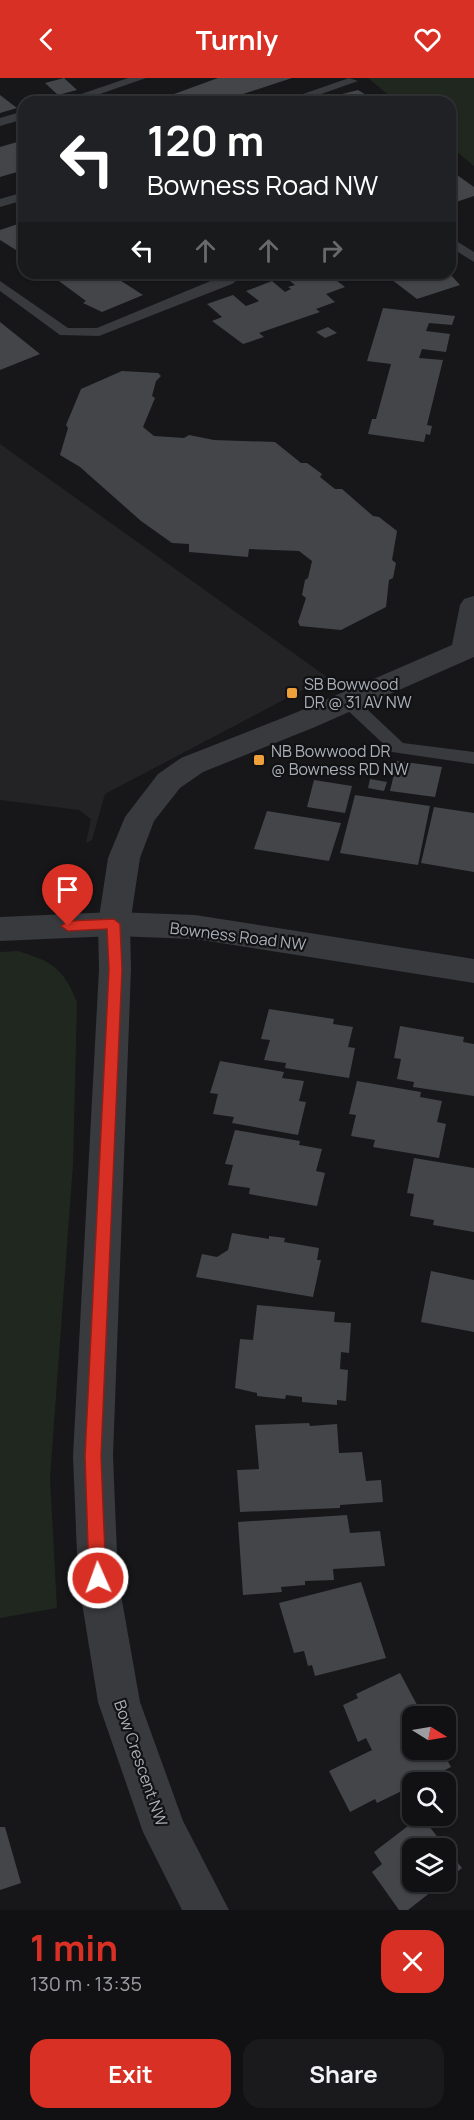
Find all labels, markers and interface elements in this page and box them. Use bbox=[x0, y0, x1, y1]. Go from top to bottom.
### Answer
text: Turnly bbox=[196, 21, 278, 58]
icon: back bbox=[30, 23, 63, 56]
icon: heart bbox=[411, 23, 444, 56]
text: 120 m bbox=[147, 111, 264, 169]
icon: left bbox=[48, 120, 126, 198]
text: Bowness Road NW bbox=[147, 166, 378, 203]
icon: left bbox=[126, 234, 159, 267]
icon: ahead bbox=[189, 234, 222, 267]
icon: ahead bbox=[252, 234, 285, 267]
icon: right bbox=[315, 234, 348, 267]
place label: SB Bowwood DR @ 31 AV NW bbox=[304, 673, 412, 713]
marker: SB Bowwood DR @ 31 AV NW bbox=[285, 686, 299, 700]
place label: NB Bowwood DR @ Bowness RD NW bbox=[271, 740, 409, 780]
marker: NB Bowwood DR @ Bowness RD NW bbox=[252, 753, 266, 767]
pin bbox=[42, 864, 93, 926]
icon: arrive bbox=[51, 873, 84, 906]
street label: Bowness Road NW bbox=[169, 917, 307, 955]
position arrow bbox=[66, 1546, 130, 1610]
street label: Bow Crescent NW bbox=[109, 1697, 173, 1829]
north arrow bbox=[402, 1706, 456, 1760]
map controls bbox=[402, 1706, 456, 1892]
button: search bbox=[402, 1772, 456, 1826]
button: layers bbox=[402, 1838, 456, 1892]
text: 1 min bbox=[30, 1923, 118, 1972]
button: close bbox=[381, 1930, 444, 1993]
text: 130 m · 13:35 bbox=[30, 1970, 142, 1997]
button: Exit bbox=[30, 2039, 231, 2108]
button: Share bbox=[243, 2039, 444, 2108]

